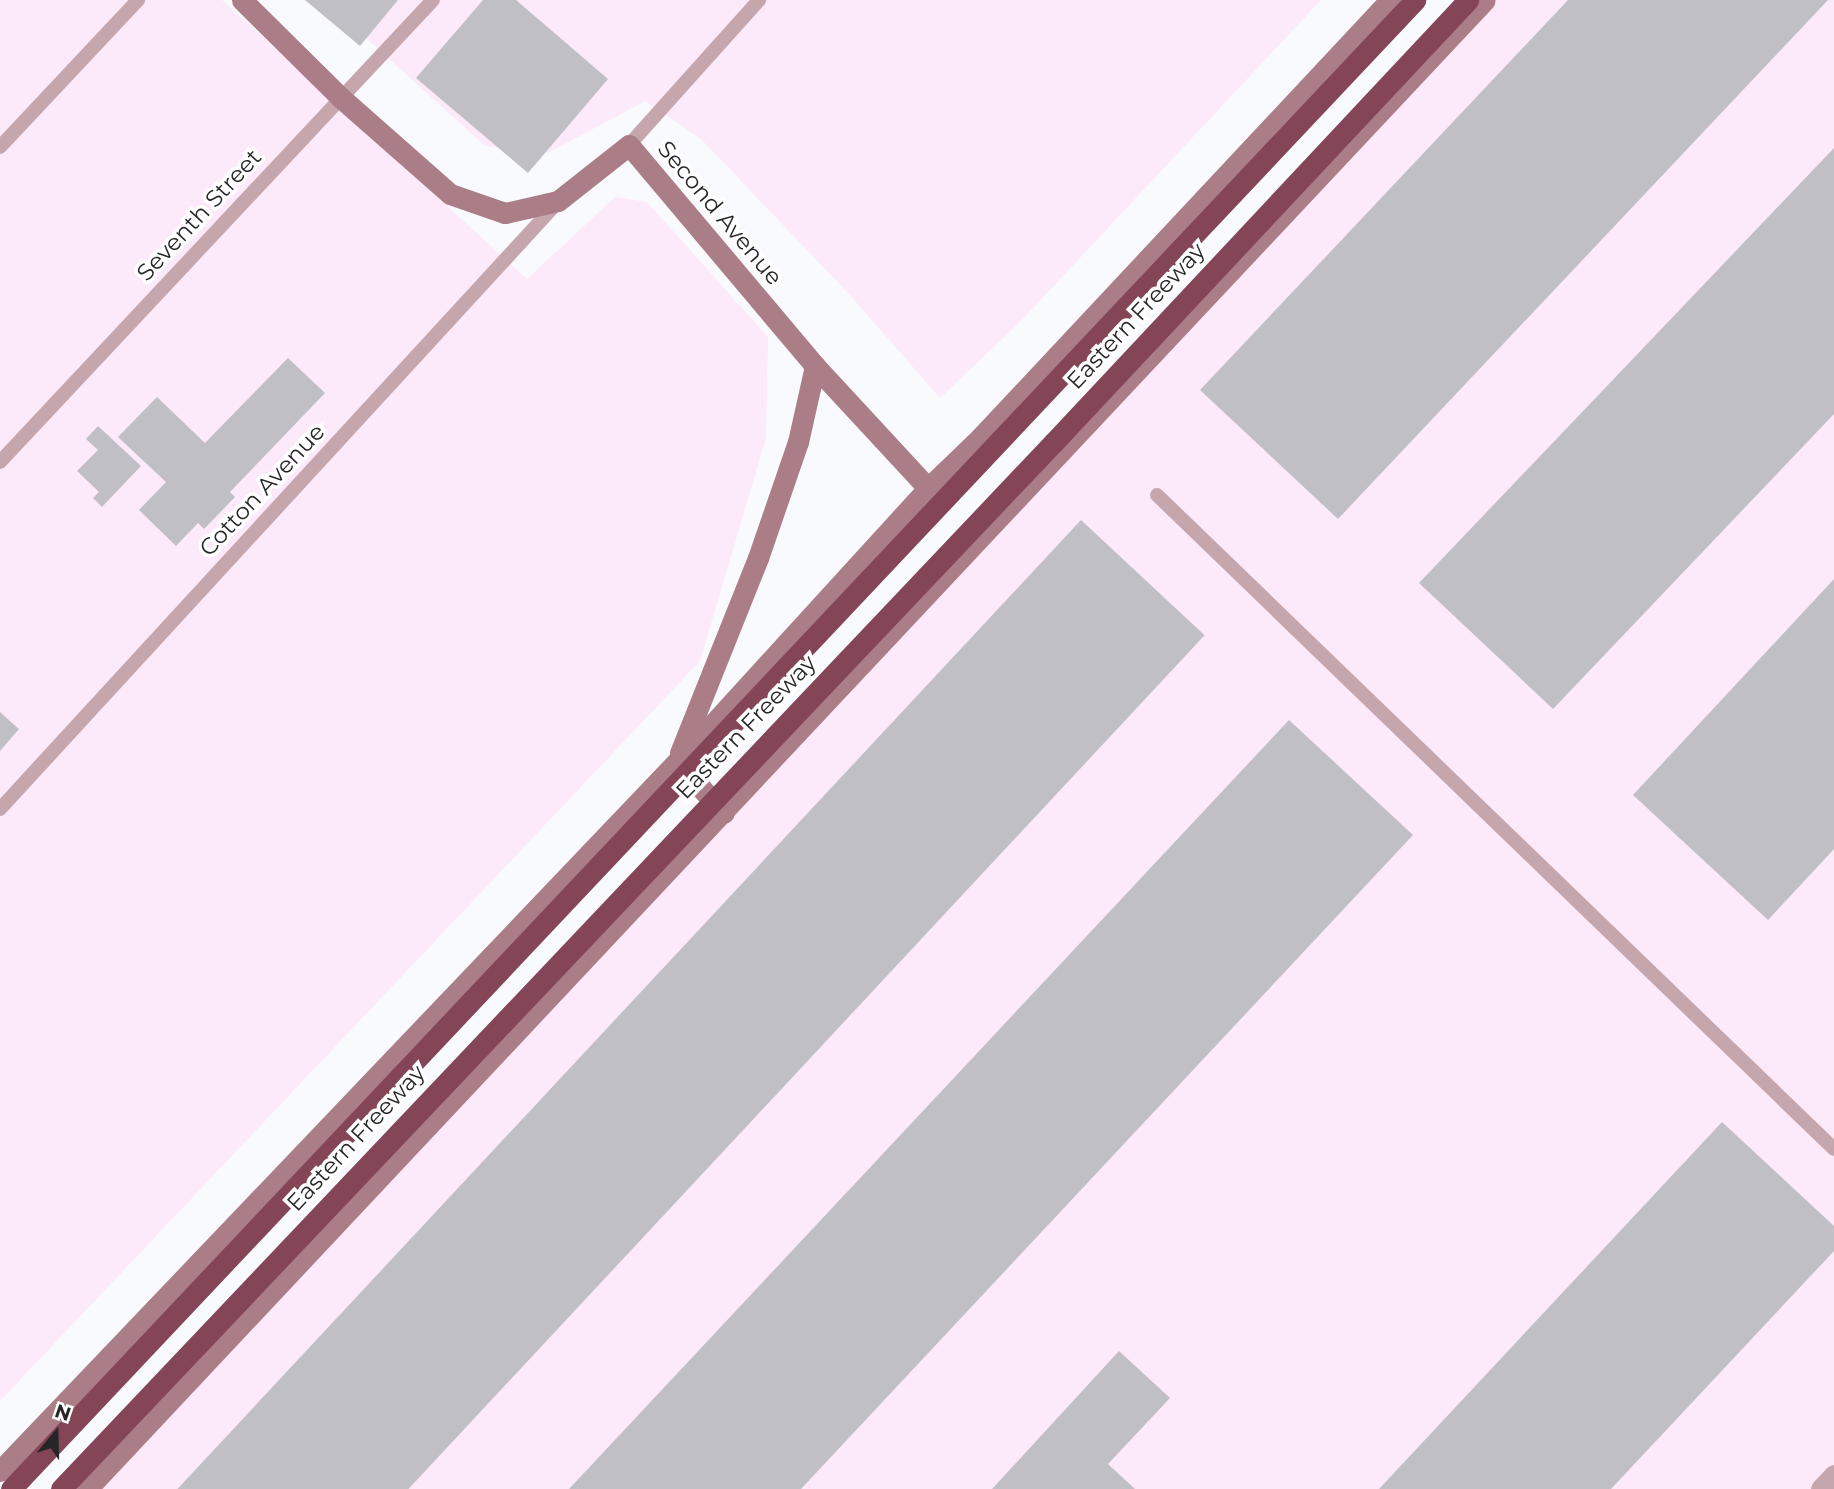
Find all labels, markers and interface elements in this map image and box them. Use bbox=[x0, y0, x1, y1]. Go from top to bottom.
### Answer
street label: Second Avenue bbox=[652, 136, 788, 290]
street label: Seventh Street bbox=[131, 143, 267, 287]
street label: Eastern Freeway bbox=[1061, 237, 1211, 395]
street label: Cotton Avenue bbox=[194, 418, 330, 562]
street label: Eastern Freeway bbox=[670, 649, 822, 805]
street label: Eastern Freeway bbox=[281, 1059, 431, 1217]
north arrow bbox=[21, 1398, 91, 1468]
text: N bbox=[52, 1399, 74, 1426]

